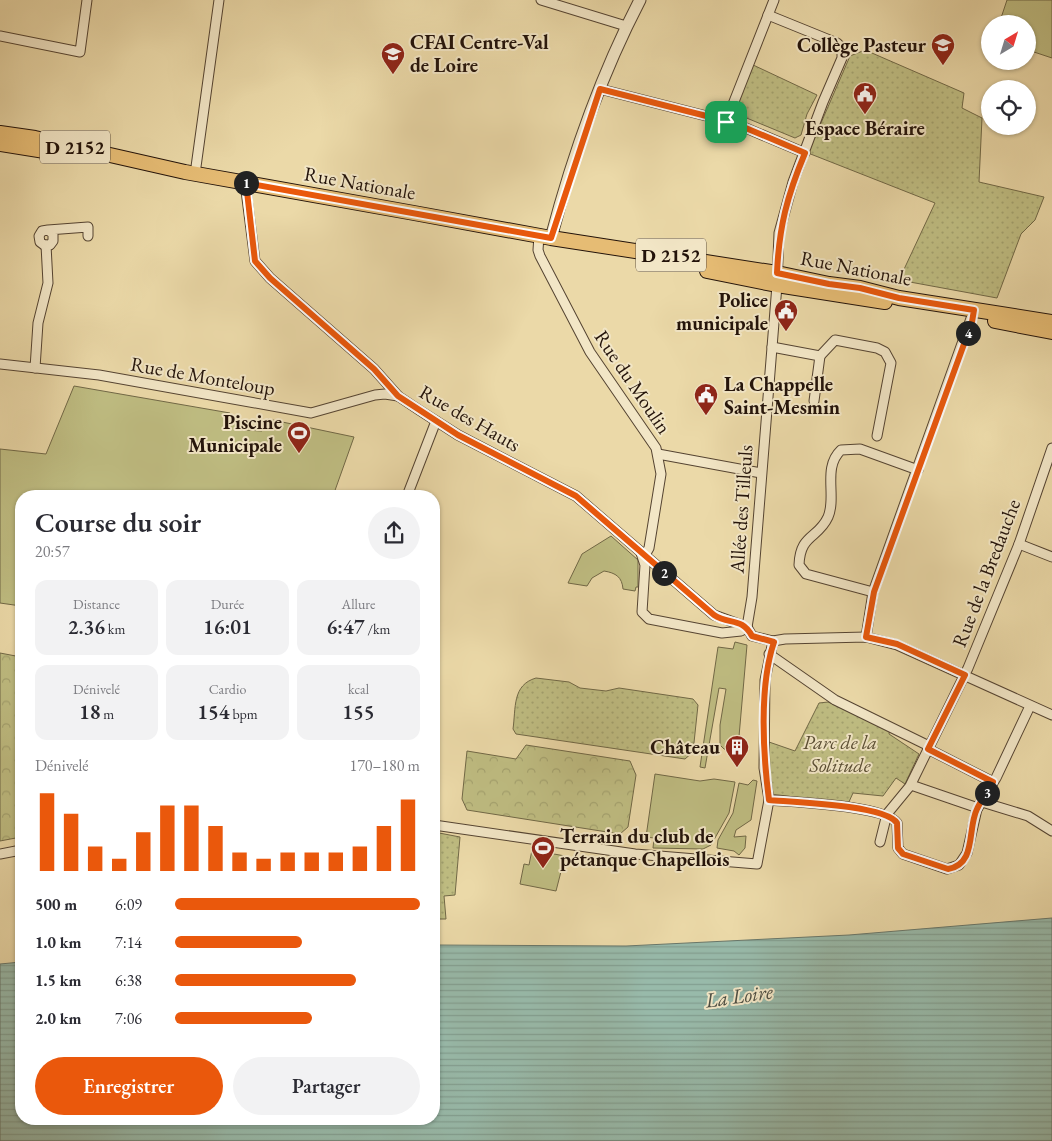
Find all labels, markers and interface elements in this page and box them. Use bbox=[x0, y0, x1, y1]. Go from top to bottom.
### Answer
north arrow bbox=[981, 15, 1036, 70]
map controls bbox=[981, 15, 1036, 135]
place label: CFAI Centre-Val de Loire bbox=[410, 29, 549, 78]
place label: Collège Pasteur bbox=[797, 32, 927, 58]
school or university icon: Collège Pasteur bbox=[930, 32, 956, 66]
school or university icon: CFAI Centre-Val de Loire bbox=[380, 41, 406, 75]
button: locate bbox=[981, 80, 1036, 135]
public building icon: Espace Béraire bbox=[852, 81, 878, 115]
pin bbox=[705, 101, 747, 143]
icon: arrive bbox=[712, 108, 740, 136]
place label: Espace Béraire bbox=[805, 115, 925, 141]
road number: D 2152 bbox=[40, 130, 110, 163]
street label: Rue Nationale bbox=[302, 160, 418, 206]
pin: 1 bbox=[234, 170, 258, 196]
text: 1 bbox=[243, 174, 250, 192]
road number: D 2152 bbox=[636, 238, 706, 272]
street label: Rue Nationale bbox=[798, 244, 914, 292]
place label: Police municipale bbox=[676, 287, 768, 336]
public building icon: Police municipale bbox=[773, 298, 799, 332]
pin: 4 bbox=[956, 320, 980, 346]
text: 4 bbox=[965, 324, 972, 342]
street label: Rue du Moulin bbox=[589, 325, 677, 439]
street label: Rue de Monteloup bbox=[129, 350, 277, 402]
place label: La Chappelle Saint-Mesmin bbox=[724, 371, 840, 420]
street label: Rue des Hauts bbox=[415, 379, 525, 457]
public building icon: La Chappelle Saint-Mesmin bbox=[693, 382, 719, 416]
place label: Piscine Municipale bbox=[188, 409, 282, 458]
sports icon: Piscine Municipale bbox=[286, 420, 312, 454]
street label: Allée des Tilleuls bbox=[723, 444, 758, 575]
street label: Rue de la Bredauche bbox=[946, 495, 1026, 651]
text: Course du soir bbox=[35, 504, 201, 540]
button: share bbox=[368, 507, 420, 559]
text: 20:57 bbox=[35, 541, 70, 562]
pin: 2 bbox=[652, 560, 676, 586]
text: 2 bbox=[661, 564, 668, 582]
text: Distance bbox=[73, 595, 120, 613]
text: Durée bbox=[211, 595, 244, 613]
text: Allure bbox=[342, 595, 375, 613]
text: 2.36 bbox=[68, 613, 105, 640]
text: 16:01 bbox=[203, 613, 252, 640]
text: 6:47 bbox=[327, 613, 365, 640]
text: km bbox=[105, 620, 125, 638]
text: /km bbox=[365, 620, 390, 638]
text: Dénivelé bbox=[73, 680, 120, 698]
text: Cardio bbox=[209, 680, 246, 698]
text: kcal bbox=[348, 680, 369, 698]
text: 18 bbox=[79, 698, 100, 725]
text: 154 bbox=[197, 698, 230, 725]
text: 155 bbox=[342, 698, 375, 725]
text: m bbox=[100, 705, 114, 723]
text: bpm bbox=[230, 705, 258, 723]
park label: Parc de la Solitude bbox=[803, 729, 877, 778]
place label: Château bbox=[650, 734, 720, 760]
building icon: Château bbox=[724, 734, 750, 768]
text: Dénivelé bbox=[35, 755, 89, 776]
text: 170–180 m bbox=[349, 755, 420, 776]
pin: 3 bbox=[974, 780, 1000, 806]
text: 3 bbox=[984, 784, 991, 802]
place label: Terrain du club de pétanque Chapellois bbox=[560, 823, 729, 872]
sports icon: Terrain du club de pétanque Chapellois bbox=[530, 835, 556, 869]
text: 500 m bbox=[35, 894, 77, 915]
text: 6:09 bbox=[115, 894, 142, 915]
text: 1.0 km bbox=[35, 932, 81, 953]
text: 7:14 bbox=[115, 932, 142, 953]
text: 1.5 km bbox=[35, 970, 81, 991]
text: 6:38 bbox=[115, 970, 142, 991]
water label: La Loire bbox=[702, 977, 775, 1014]
text: 2.0 km bbox=[35, 1008, 81, 1029]
text: 7:06 bbox=[115, 1008, 142, 1029]
button: Enregistrer bbox=[35, 1057, 223, 1115]
button: Partager bbox=[233, 1057, 420, 1115]

